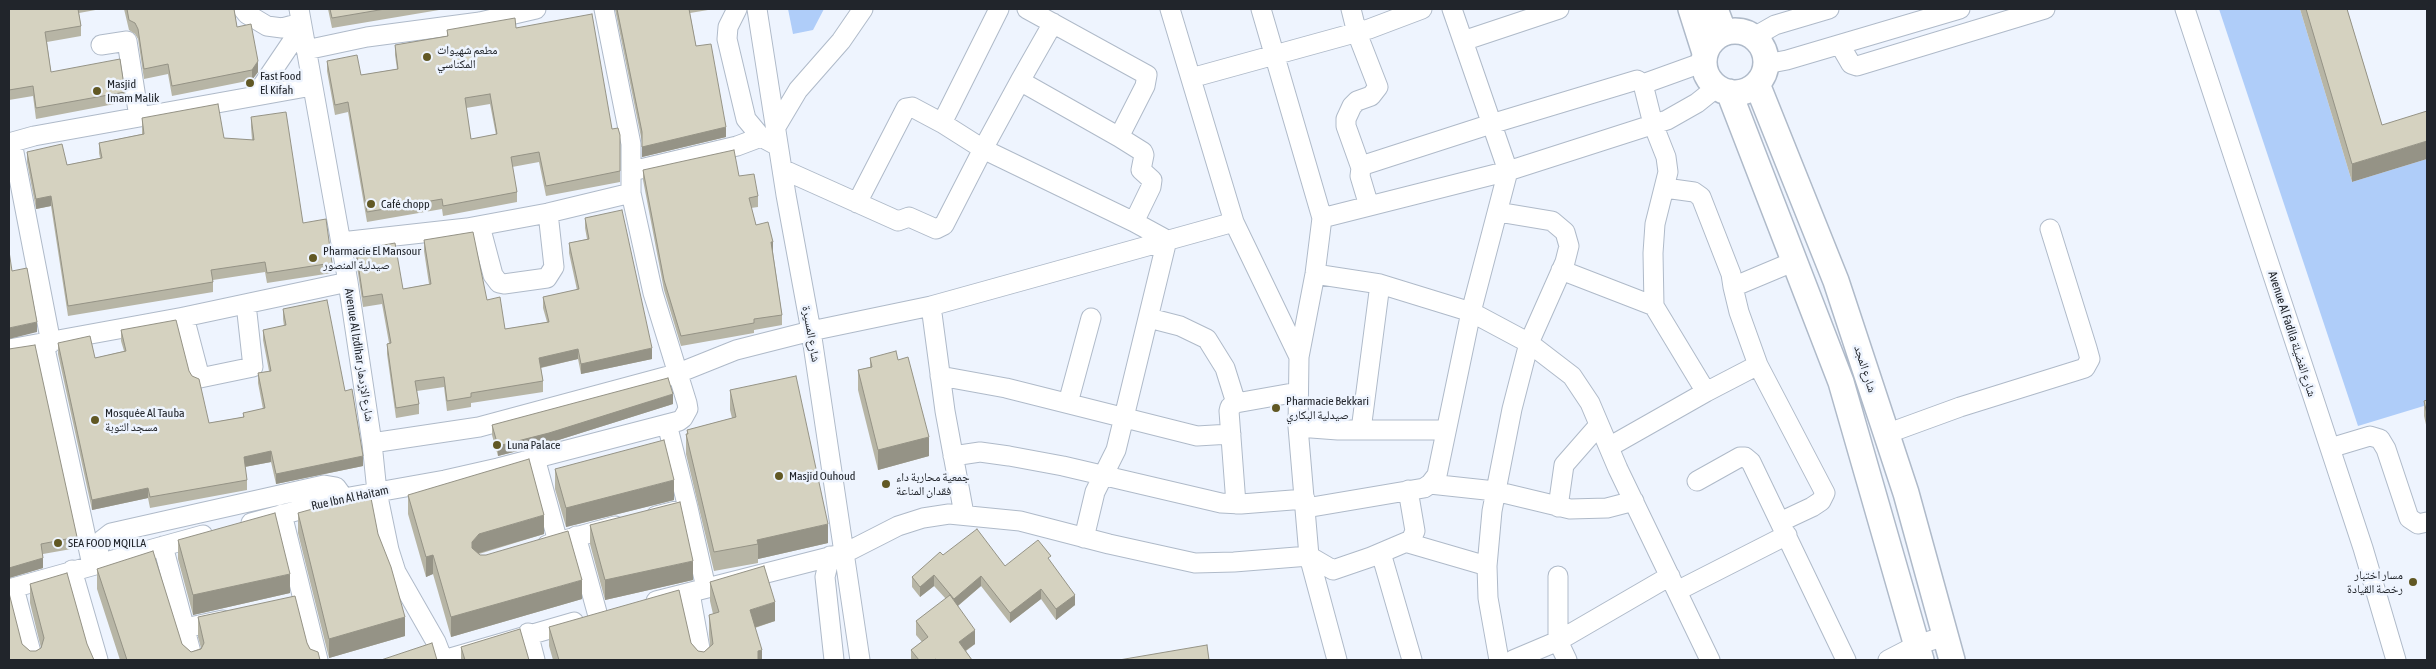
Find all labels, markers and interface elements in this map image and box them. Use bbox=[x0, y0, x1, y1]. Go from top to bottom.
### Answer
place label: مطعم شهيوات المكناسي bbox=[437, 43, 497, 71]
marker: مطعم شهيوات المكناسي bbox=[421, 51, 433, 63]
place label: Fast Food El Kifah bbox=[260, 69, 301, 97]
place label: Masjid Imam Malik bbox=[107, 77, 159, 105]
marker: Fast Food El Kifah bbox=[244, 77, 256, 89]
marker: Masjid Imam Malik bbox=[91, 85, 103, 97]
place label: Café chopp bbox=[381, 197, 430, 211]
marker: Café chopp bbox=[365, 198, 377, 210]
place label: Pharmacie El Mansour صيدلية المنصور bbox=[323, 244, 421, 272]
marker: Pharmacie El Mansour صيدلية المنصور bbox=[307, 252, 319, 264]
street label: Avenue Al Fadila شارع الفضيلة bbox=[2265, 269, 2319, 399]
street label: Avenue Al Izdihar شارع الإزدهار bbox=[341, 287, 377, 423]
street label: شارع المسيرة bbox=[799, 305, 823, 363]
street label: شارع المجد bbox=[1851, 344, 1879, 394]
place label: Pharmacie Bekkari صيدلية البكاري bbox=[1286, 394, 1369, 422]
marker: Pharmacie Bekkari صيدلية البكاري bbox=[1270, 402, 1282, 414]
place label: Mosquée Al Tauba مسجد التوبة bbox=[105, 406, 185, 434]
marker: Mosquée Al Tauba مسجد التوبة bbox=[89, 414, 101, 426]
place label: Luna Palace bbox=[507, 438, 560, 452]
marker: Luna Palace bbox=[491, 439, 503, 451]
place label: Masjid Ouhoud bbox=[789, 469, 855, 483]
marker: Masjid Ouhoud bbox=[773, 470, 785, 482]
place label: جمعية محاربة داء فقدان المناعة bbox=[896, 470, 970, 498]
marker: جمعية محاربة داء فقدان المناعة bbox=[880, 478, 892, 490]
street label: Rue Ibn Al Haitam bbox=[310, 483, 390, 513]
place label: SEA FOOD MQILLA bbox=[68, 536, 146, 550]
marker: SEA FOOD MQILLA bbox=[52, 537, 64, 549]
place label: مسار اختبار رخصة القيادة bbox=[2347, 568, 2403, 596]
marker: مسار اختبار رخصة القيادة bbox=[2407, 576, 2419, 588]

